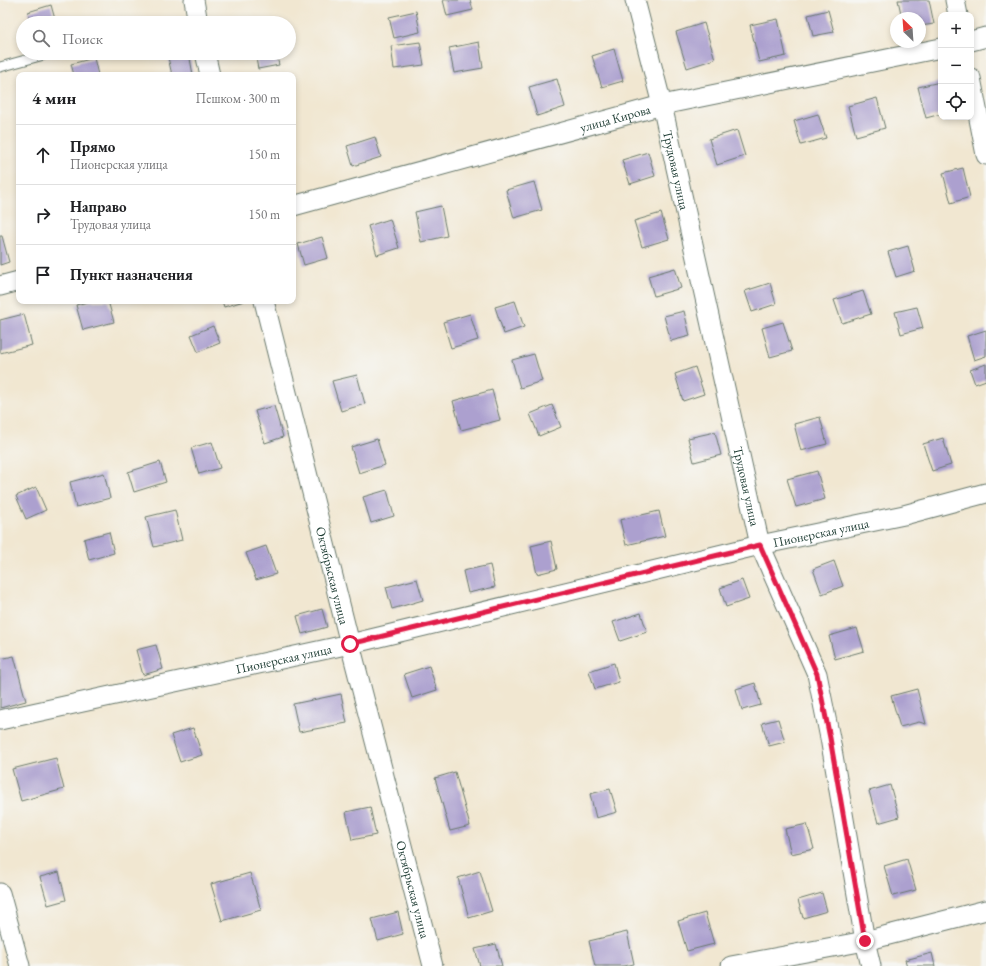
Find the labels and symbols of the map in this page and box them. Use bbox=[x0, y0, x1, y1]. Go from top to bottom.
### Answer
north arrow bbox=[890, 12, 926, 48]
street label: улица Кирова bbox=[578, 100, 653, 136]
street label: Трудовая улица bbox=[659, 129, 693, 212]
street label: Трудовая улица bbox=[729, 445, 764, 529]
street label: Пионерская улица bbox=[771, 514, 871, 551]
street label: Октябрьская улица bbox=[312, 525, 353, 627]
route start bbox=[341, 635, 359, 653]
street label: Пионерская улица bbox=[234, 640, 334, 678]
street label: Октябрьская улица bbox=[392, 839, 434, 941]
route end bbox=[856, 932, 874, 950]

